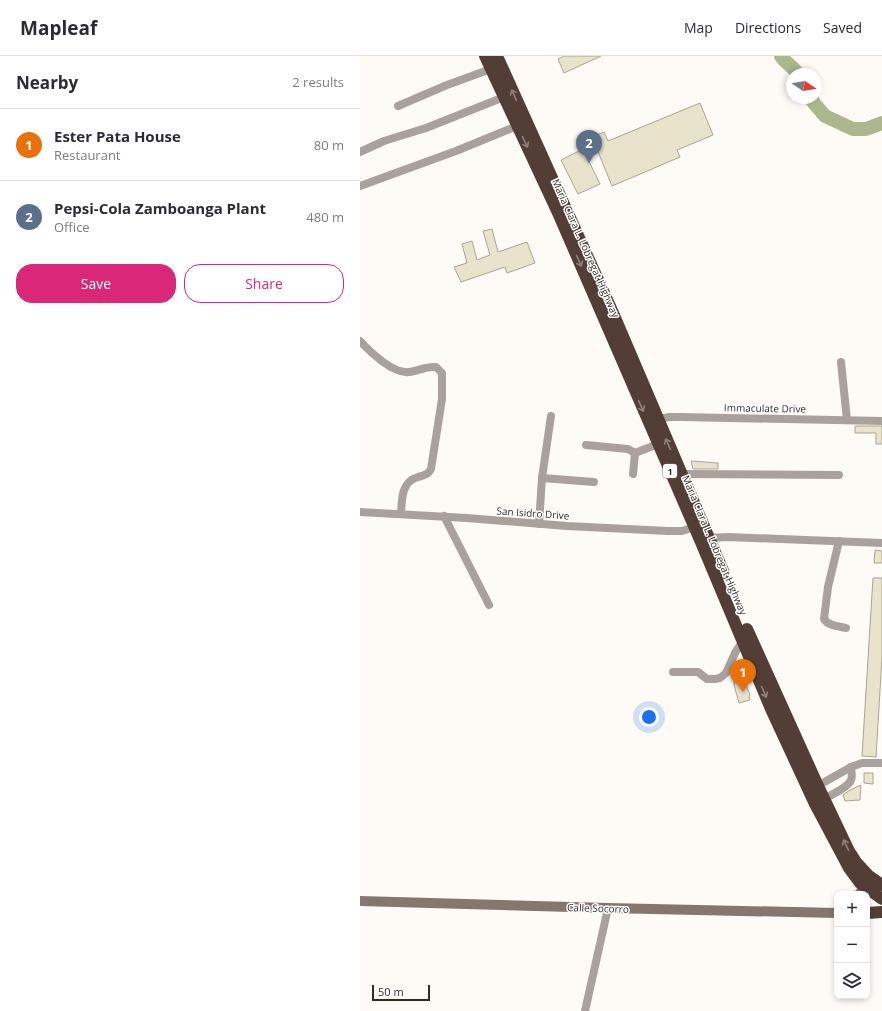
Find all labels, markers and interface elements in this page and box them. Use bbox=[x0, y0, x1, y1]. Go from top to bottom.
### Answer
text: Mapleaf bbox=[20, 15, 97, 41]
text: Map bbox=[684, 18, 713, 37]
text: Directions bbox=[735, 18, 801, 37]
text: Saved bbox=[823, 18, 862, 37]
north arrow bbox=[786, 68, 822, 104]
text: Nearby bbox=[16, 71, 78, 94]
text: 2 results bbox=[292, 73, 344, 91]
one-way arrow bbox=[510, 89, 518, 101]
text: Ester Pata House bbox=[54, 126, 181, 146]
pin: 2 bbox=[576, 130, 602, 163]
text: 1 bbox=[25, 136, 33, 154]
text: 80 m bbox=[314, 136, 344, 154]
one-way arrow bbox=[522, 136, 529, 148]
text: Restaurant bbox=[54, 146, 121, 164]
street label: Maria Clara L. Lobregat Highway bbox=[549, 176, 623, 320]
text: Pepsi-Cola Zamboanga Plant bbox=[54, 198, 266, 218]
text: 2 bbox=[25, 208, 33, 226]
text: 480 m bbox=[306, 208, 344, 226]
text: Office bbox=[54, 218, 90, 236]
one-way arrow bbox=[575, 254, 583, 266]
button: Save bbox=[16, 264, 176, 303]
button: Share bbox=[184, 264, 344, 303]
one-way arrow bbox=[638, 399, 646, 411]
street label: Immaculate Drive bbox=[724, 400, 807, 416]
one-way arrow bbox=[664, 439, 672, 451]
road number: 1 bbox=[663, 464, 677, 478]
street label: Maria Clara L. Lobregat Highway bbox=[679, 473, 751, 618]
street label: San Isidro Drive bbox=[496, 503, 570, 523]
pin: 1 bbox=[730, 659, 756, 692]
one-way arrow bbox=[761, 686, 769, 698]
your location bbox=[639, 707, 659, 727]
one-way arrow bbox=[842, 839, 849, 851]
map controls bbox=[834, 891, 870, 999]
button: + bbox=[834, 891, 870, 927]
street label: Calle Socorro bbox=[567, 900, 629, 916]
button: − bbox=[834, 927, 870, 963]
button: layers bbox=[834, 963, 870, 999]
scale bar bbox=[372, 983, 430, 1002]
text: 50 m bbox=[378, 984, 404, 999]

